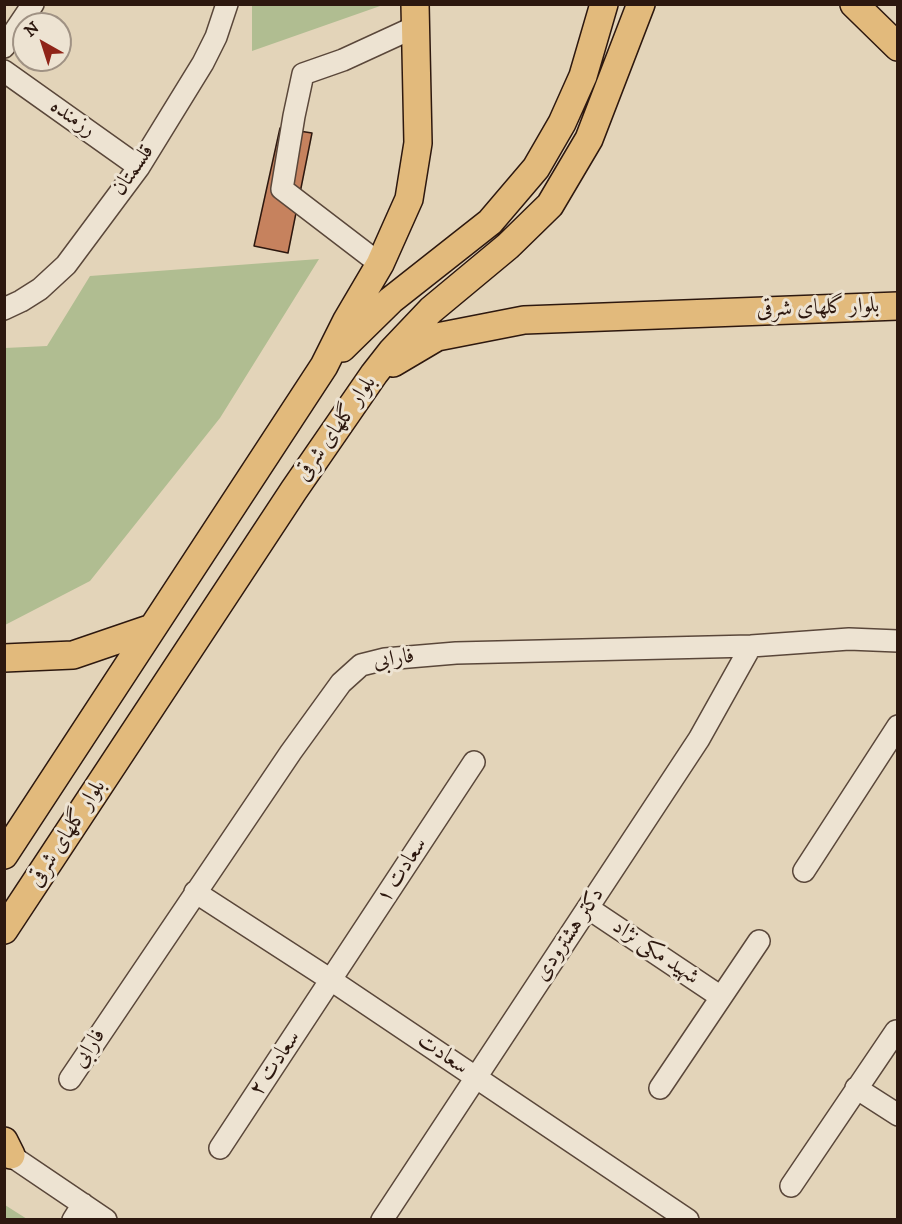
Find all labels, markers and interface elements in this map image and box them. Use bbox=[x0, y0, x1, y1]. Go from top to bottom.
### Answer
north arrow bbox=[12, 12, 72, 72]
text: N bbox=[21, 18, 43, 41]
street label: رزمنده bbox=[44, 94, 100, 144]
street label: قلسمتان bbox=[107, 140, 161, 202]
street label: بلوار گلهای شرقی bbox=[756, 294, 880, 324]
street label: بلوار گلهای شرقی bbox=[291, 371, 383, 487]
street label: فارابی bbox=[372, 644, 416, 676]
street label: بلوار گلهای شرقی bbox=[24, 775, 112, 893]
street label: سعادت ۱ bbox=[372, 833, 434, 909]
street label: دکتر هشترودی bbox=[529, 883, 611, 987]
street label: شهید مکی نژاد bbox=[607, 914, 703, 992]
street label: فارابی bbox=[68, 1025, 112, 1073]
street label: سعادت ۲ bbox=[245, 1026, 307, 1102]
street label: سعادت bbox=[411, 1028, 473, 1082]

